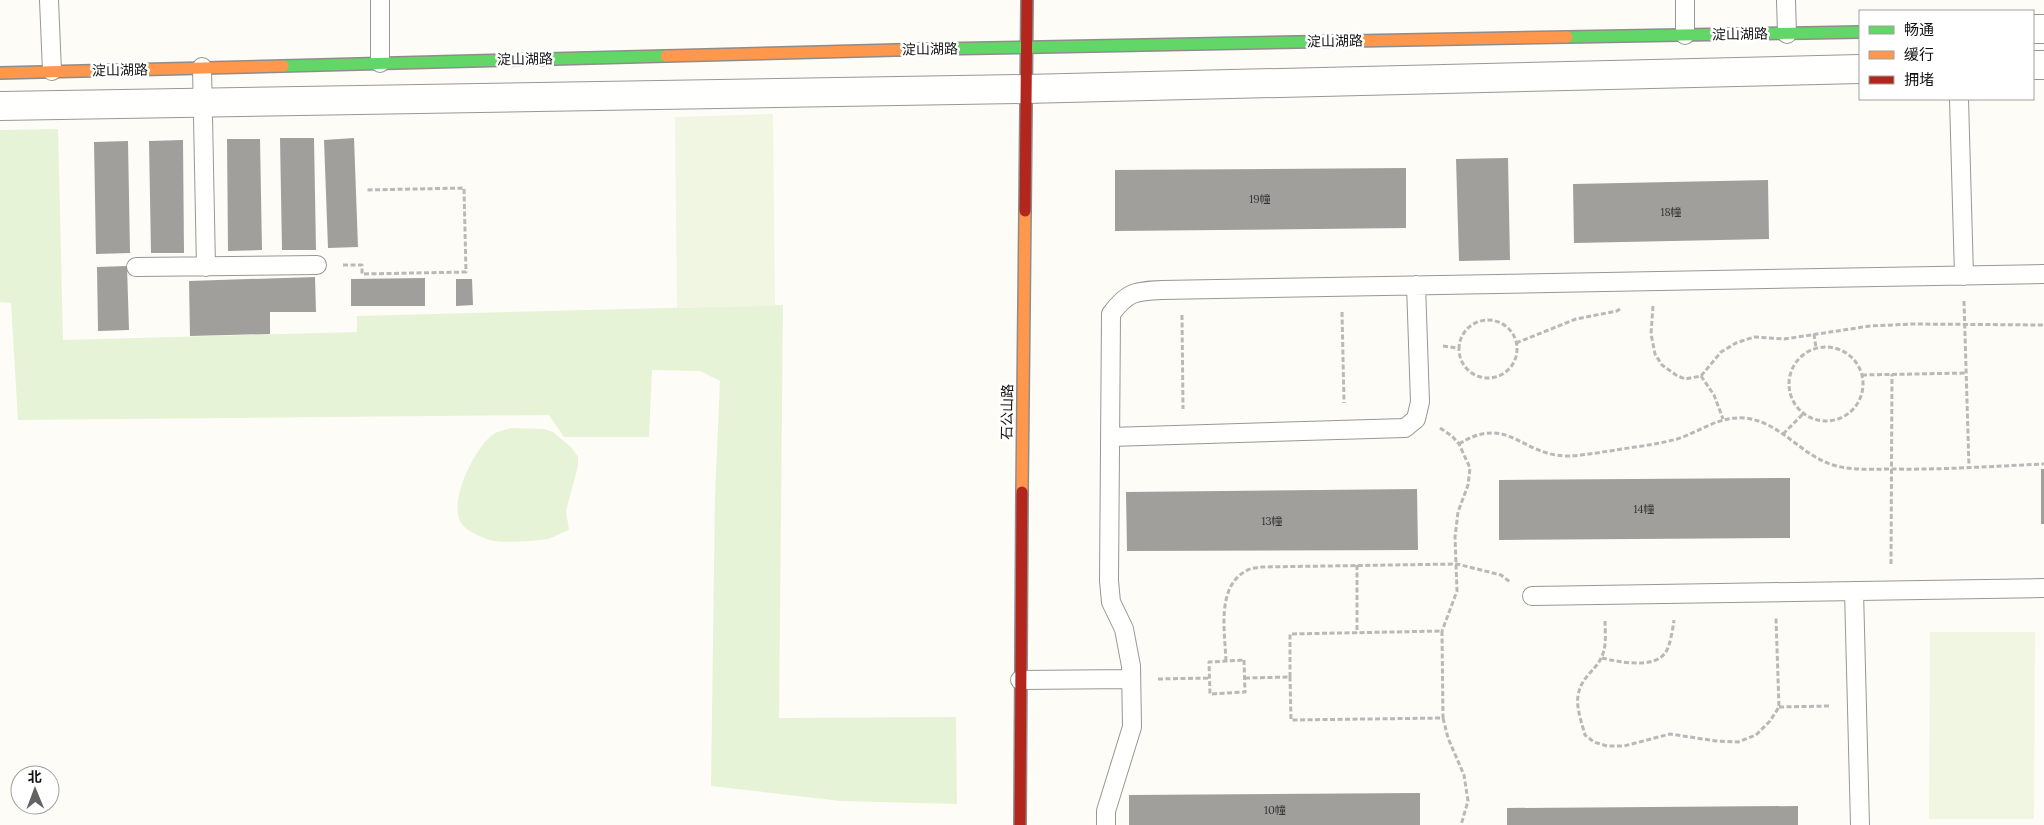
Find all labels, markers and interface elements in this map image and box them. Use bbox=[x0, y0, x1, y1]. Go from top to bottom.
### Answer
legend bbox=[1859, 10, 2034, 100]
text: 畅通 bbox=[1904, 20, 1934, 39]
street label: 淀山湖路 bbox=[1712, 25, 1768, 43]
street label: 淀山湖路 bbox=[1307, 32, 1363, 50]
street label: 淀山湖路 bbox=[902, 40, 958, 58]
text: 缓行 bbox=[1904, 45, 1934, 64]
street label: 淀山湖路 bbox=[497, 50, 553, 68]
street label: 淀山湖路 bbox=[92, 61, 148, 79]
text: 拥堵 bbox=[1904, 70, 1934, 89]
house number: 19幢 bbox=[1249, 192, 1271, 206]
house number: 18幢 bbox=[1660, 205, 1682, 219]
street label: 石公山路 bbox=[998, 384, 1016, 440]
house number: 14幢 bbox=[1634, 502, 1654, 516]
house number: 13幢 bbox=[1261, 514, 1283, 528]
north arrow bbox=[10, 765, 60, 815]
text: 北 bbox=[28, 768, 42, 786]
house number: 10幢 bbox=[1264, 803, 1286, 817]

